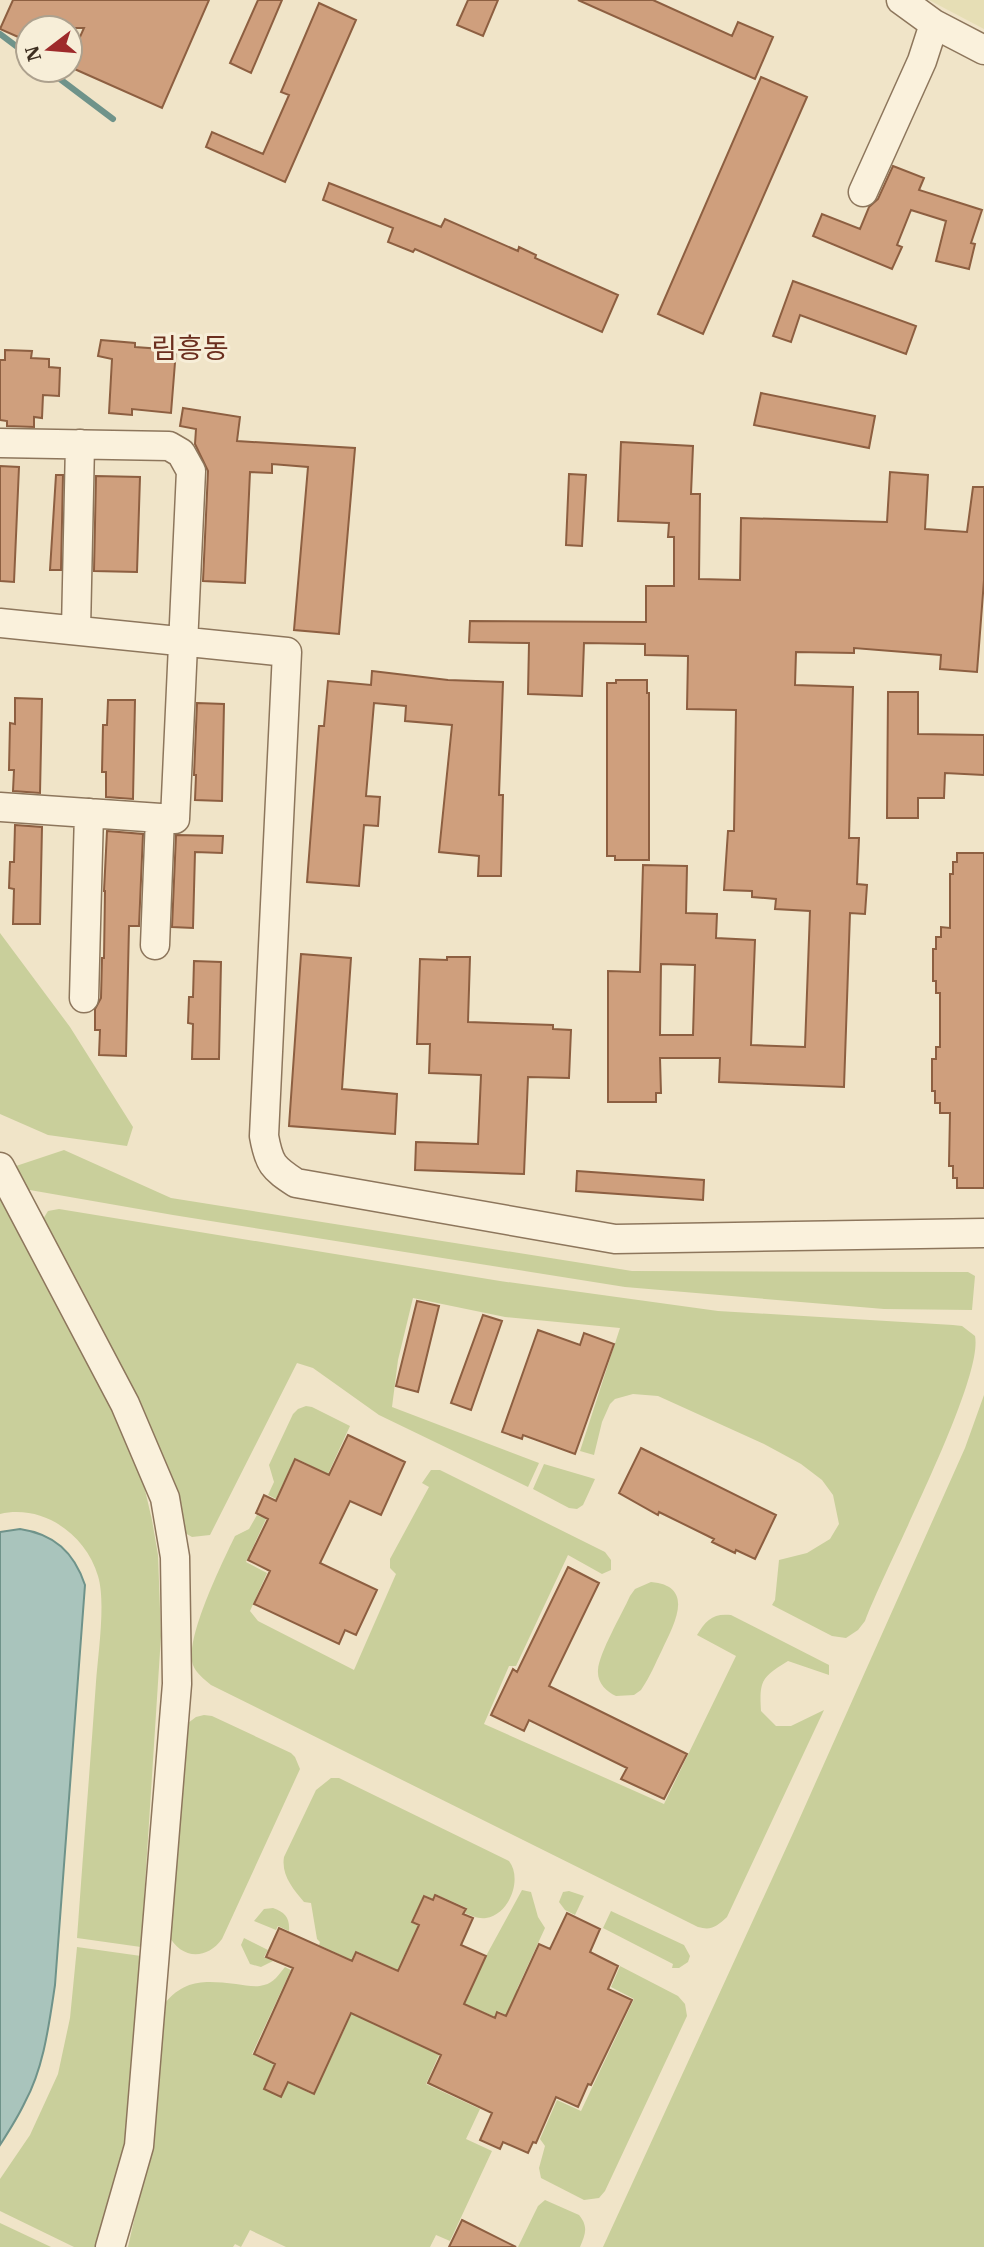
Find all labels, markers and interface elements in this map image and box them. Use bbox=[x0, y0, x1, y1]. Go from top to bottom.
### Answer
north arrow bbox=[14, 14, 84, 84]
text: N bbox=[19, 43, 46, 64]
district label: 림흥동 bbox=[151, 329, 229, 366]

